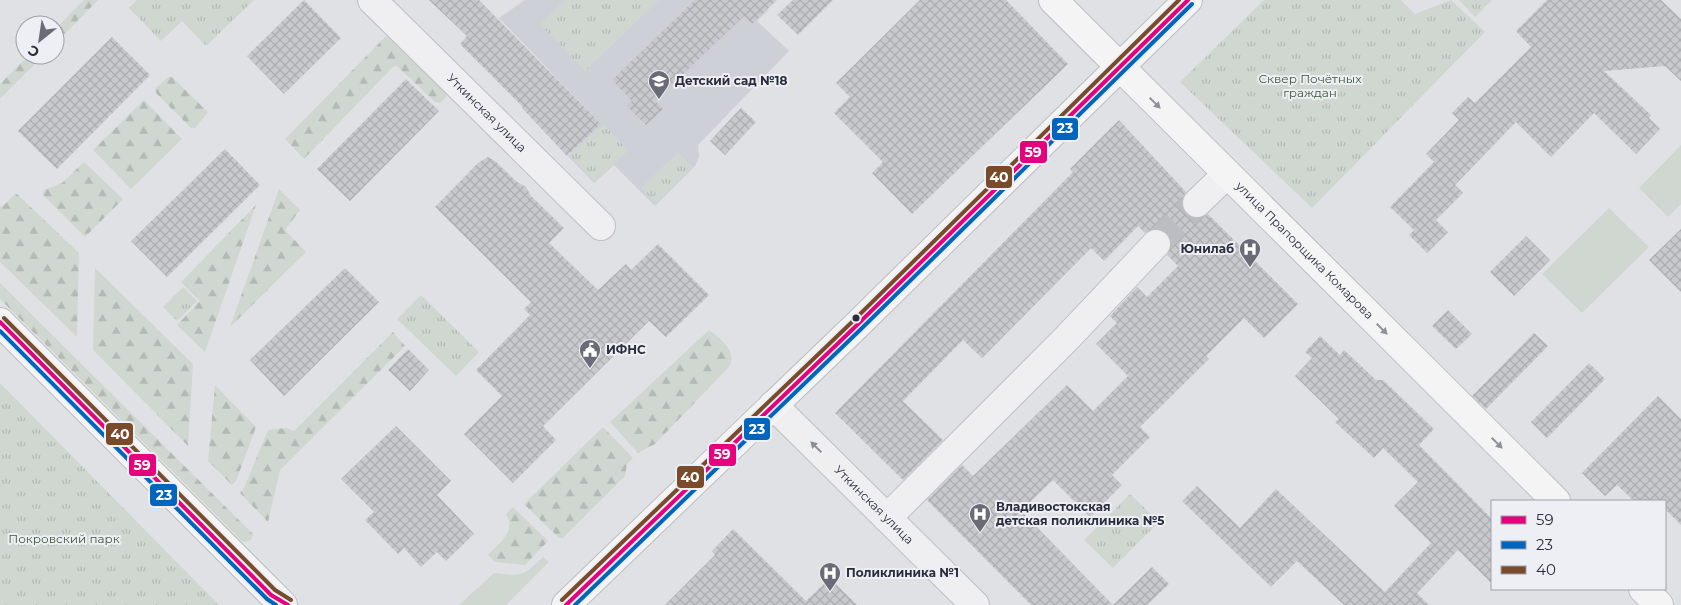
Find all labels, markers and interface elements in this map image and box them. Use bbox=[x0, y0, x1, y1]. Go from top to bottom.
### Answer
north arrow bbox=[15, 15, 65, 65]
text: С bbox=[25, 41, 42, 62]
school or university icon: Детский сад №18 bbox=[647, 69, 671, 100]
street label: Уткинская улица bbox=[444, 70, 530, 155]
park label: Сквер Почётных граждан bbox=[1258, 71, 1362, 100]
place label: Детский сад №18 bbox=[675, 73, 788, 88]
one-way arrow bbox=[1149, 96, 1161, 108]
line badge: 23 bbox=[1051, 117, 1079, 141]
text: 23 bbox=[1057, 119, 1073, 137]
line badge: 59 bbox=[1019, 140, 1048, 164]
text: 59 bbox=[1024, 143, 1042, 161]
line badge: 40 bbox=[985, 165, 1013, 189]
text: 40 bbox=[989, 168, 1009, 186]
street label: улица Прапорщика Комарова bbox=[1232, 178, 1377, 322]
hospital icon: Юнилаб bbox=[1238, 237, 1262, 268]
place label: Юнилаб bbox=[1180, 241, 1234, 256]
unlabelled marker bbox=[851, 313, 861, 323]
one-way arrow bbox=[1376, 322, 1388, 334]
public building icon: ИФНС bbox=[578, 338, 602, 369]
place label: ИФНС bbox=[606, 342, 646, 357]
line badge: 23 bbox=[743, 417, 771, 441]
text: 23 bbox=[749, 420, 765, 438]
line badge: 40 bbox=[105, 422, 134, 446]
text: 40 bbox=[110, 425, 130, 443]
one-way arrow bbox=[1491, 437, 1503, 449]
one-way arrow bbox=[810, 442, 822, 454]
line badge: 59 bbox=[708, 443, 737, 467]
text: 59 bbox=[713, 445, 731, 463]
line badge: 59 bbox=[128, 453, 157, 477]
text: 59 bbox=[133, 456, 151, 474]
street label: Уткинская улица bbox=[831, 462, 917, 547]
line badge: 40 bbox=[676, 465, 705, 489]
text: 40 bbox=[680, 468, 700, 486]
line badge: 23 bbox=[149, 483, 178, 507]
text: 23 bbox=[156, 486, 172, 504]
place label: Владивостокская детская поликлиника №5 bbox=[996, 499, 1164, 528]
legend bbox=[1491, 500, 1666, 590]
hospital icon: Владивостокская детская поликлиника №5 bbox=[968, 502, 992, 533]
text: 59 bbox=[1536, 510, 1554, 529]
park label: Покровский парк bbox=[8, 531, 120, 546]
text: 23 bbox=[1536, 535, 1553, 554]
text: 40 bbox=[1536, 560, 1556, 579]
hospital icon: Поликлиника №1 bbox=[818, 561, 842, 592]
place label: Поликлиника №1 bbox=[846, 565, 959, 580]

